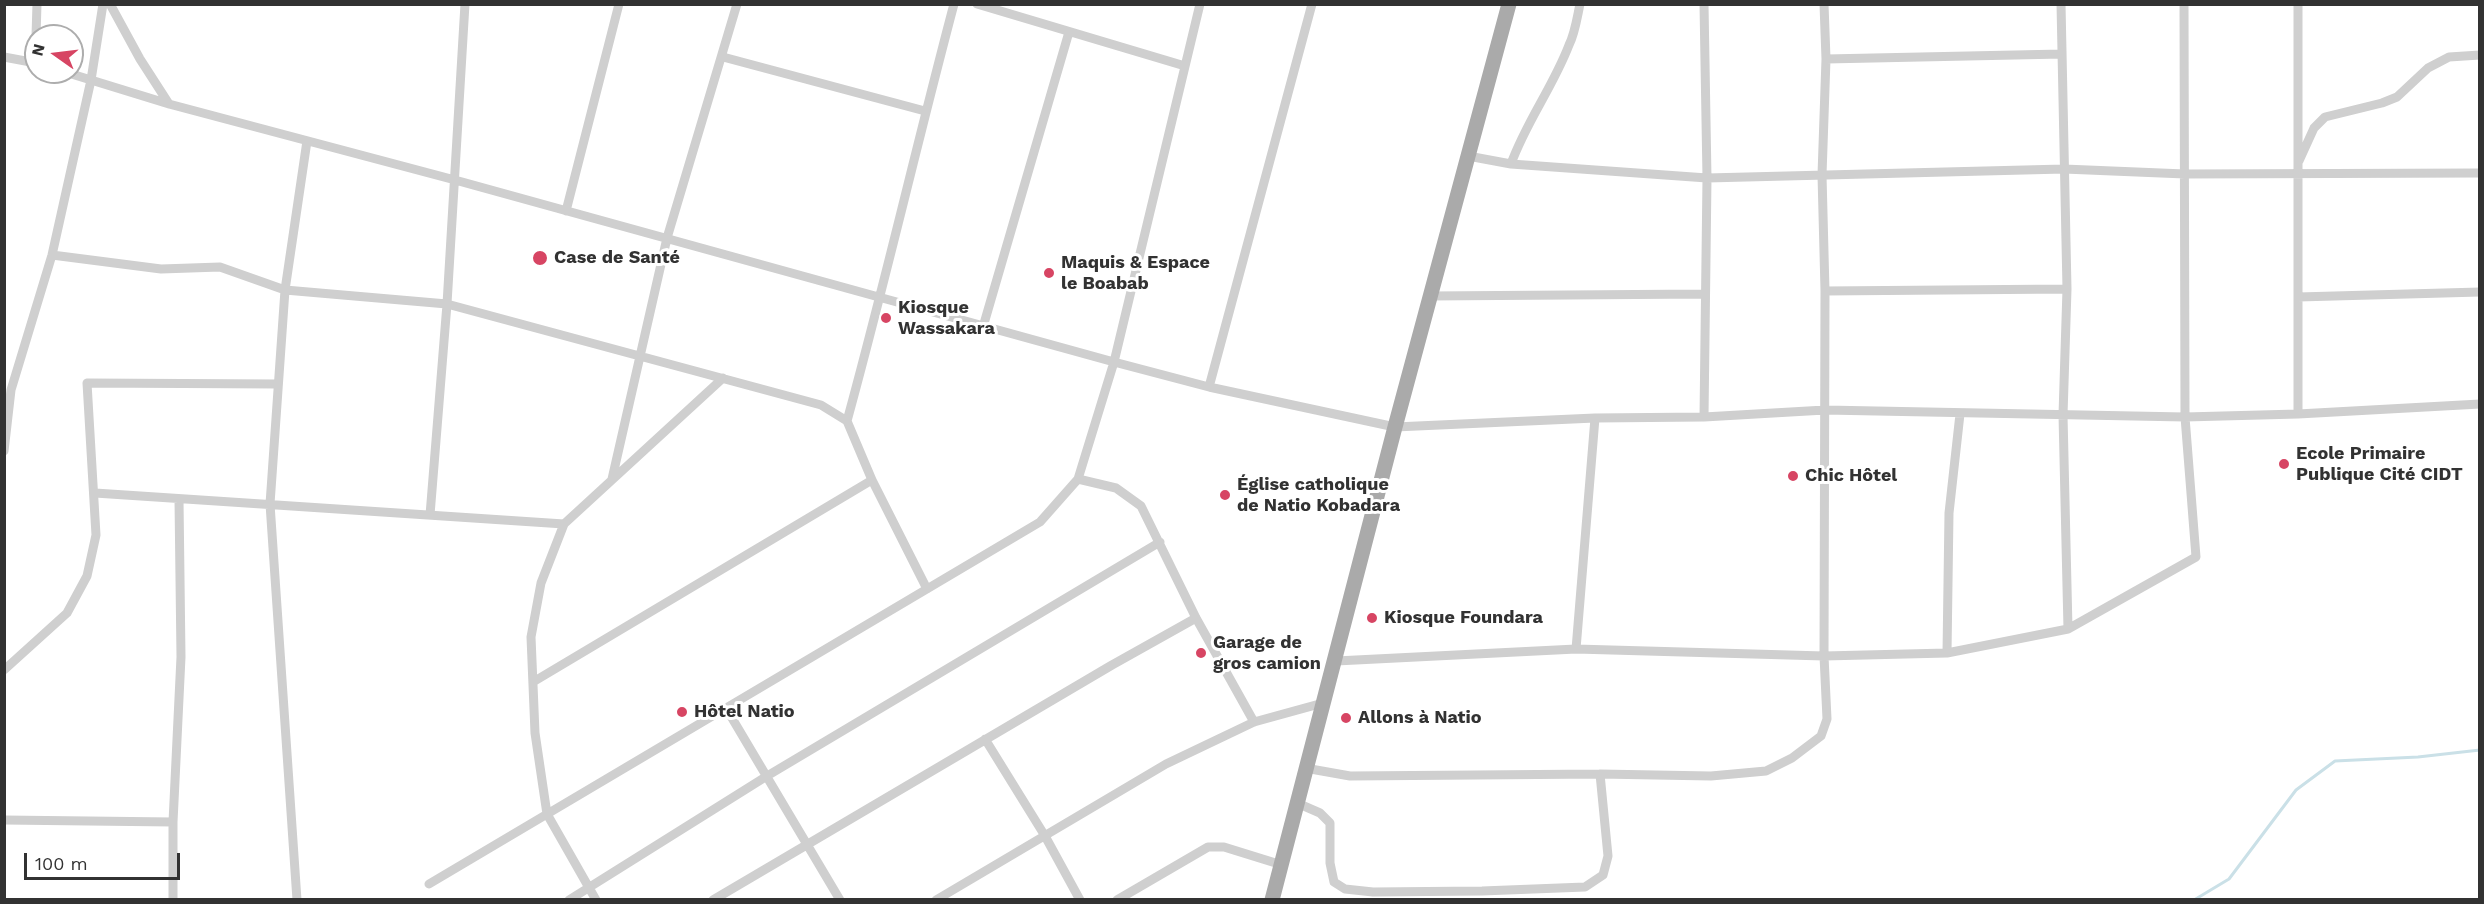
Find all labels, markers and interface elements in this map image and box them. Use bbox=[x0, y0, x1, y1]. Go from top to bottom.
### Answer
north arrow bbox=[24, 24, 84, 84]
text: N bbox=[27, 42, 49, 58]
place label: Case de Santé bbox=[554, 247, 680, 269]
marker: Case de Santé bbox=[531, 249, 549, 267]
place label: Maquis & Espace le Boabab bbox=[1061, 252, 1210, 294]
marker: Maquis & Espace le Boabab bbox=[1042, 266, 1056, 280]
place label: Kiosque Wassakara bbox=[898, 297, 995, 340]
marker: Kiosque Wassakara bbox=[879, 311, 893, 325]
place label: Ecole Primaire Publique Cité CIDT bbox=[2296, 443, 2463, 486]
marker: Ecole Primaire Publique Cité CIDT bbox=[2277, 457, 2291, 471]
place label: Chic Hôtel bbox=[1805, 465, 1897, 487]
marker: Chic Hôtel bbox=[1786, 469, 1800, 483]
place label: Église catholique de Natio Kobadara bbox=[1237, 474, 1400, 516]
marker: Église catholique de Natio Kobadara bbox=[1218, 488, 1232, 502]
place label: Kiosque Foundara bbox=[1384, 607, 1543, 629]
marker: Kiosque Foundara bbox=[1365, 611, 1379, 625]
place label: Garage de gros camion bbox=[1213, 632, 1321, 674]
marker: Garage de gros camion bbox=[1194, 646, 1208, 660]
place label: Hôtel Natio bbox=[694, 701, 795, 723]
marker: Hôtel Natio bbox=[675, 705, 689, 719]
place label: Allons à Natio bbox=[1358, 707, 1481, 729]
marker: Allons à Natio bbox=[1339, 711, 1353, 725]
scale bar bbox=[27, 841, 183, 879]
text: 100 m bbox=[35, 853, 88, 874]

